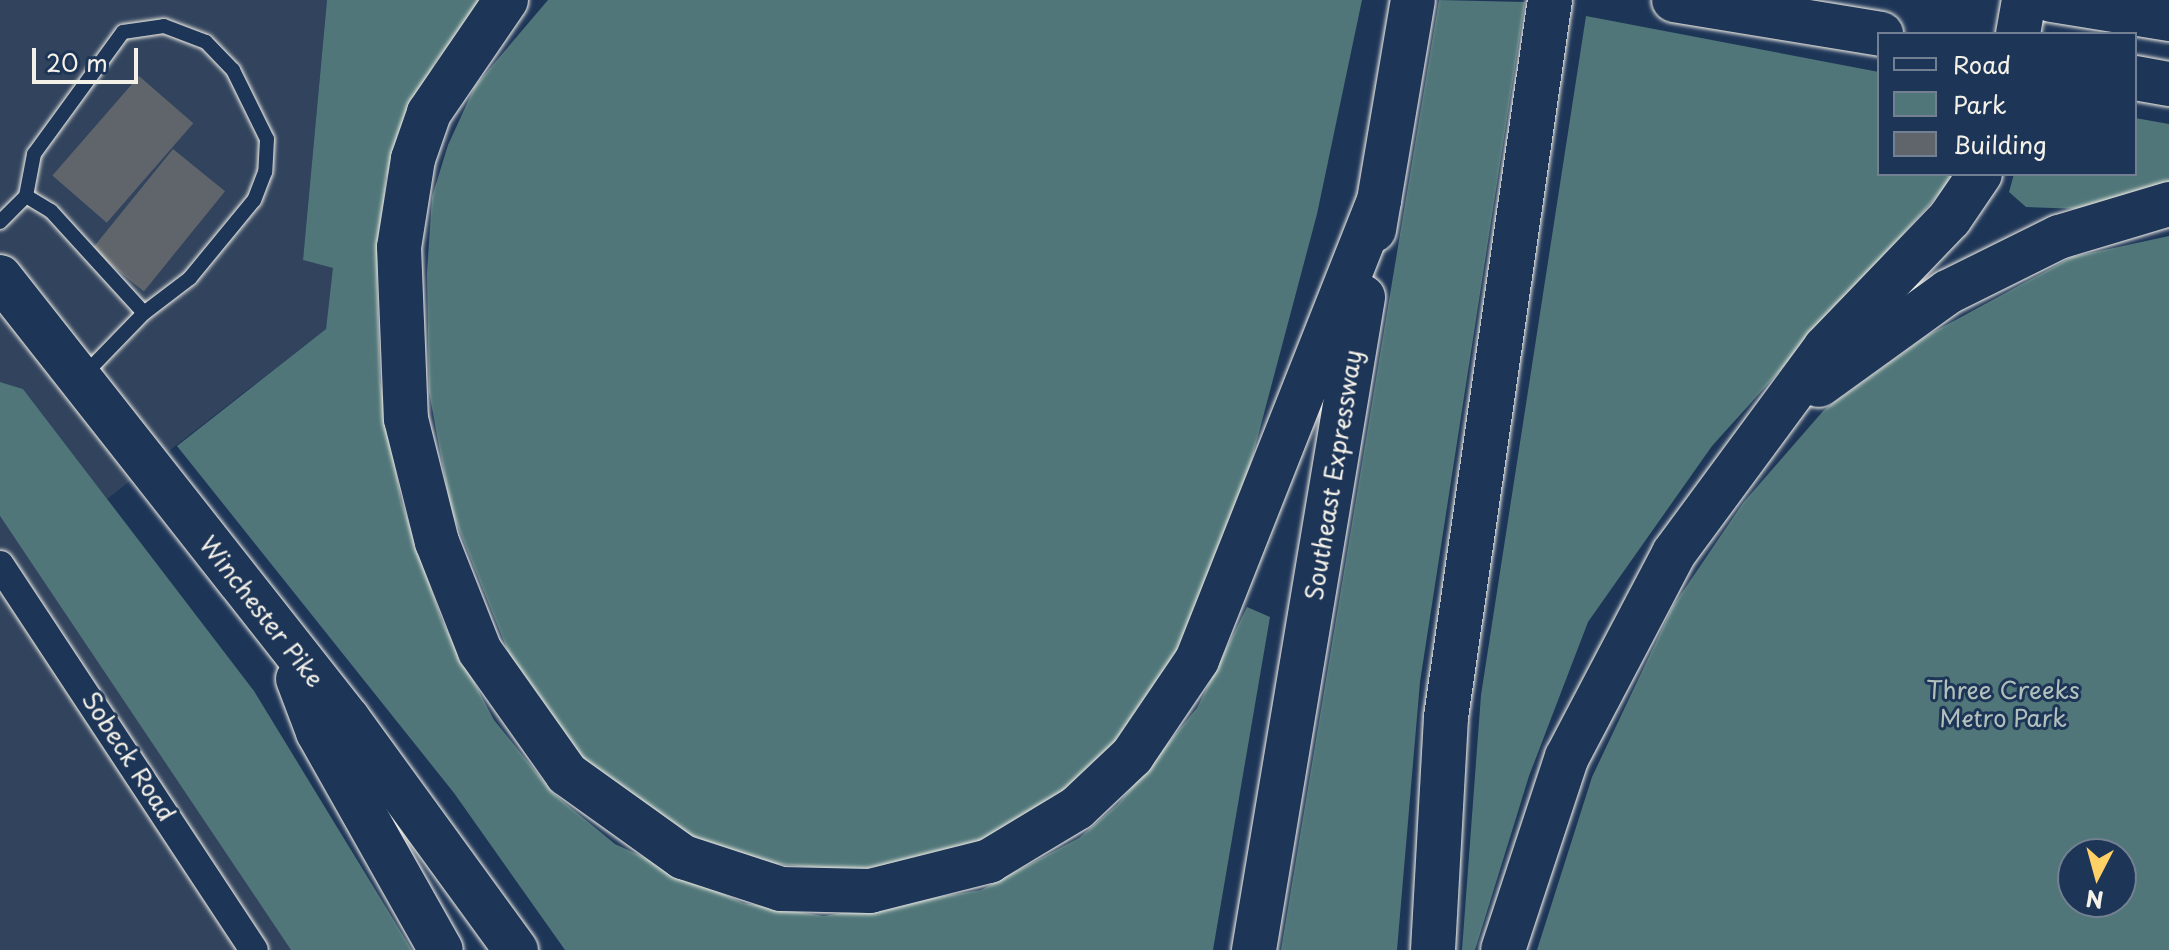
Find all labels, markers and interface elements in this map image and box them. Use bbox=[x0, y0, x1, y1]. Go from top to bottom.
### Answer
scale bar bbox=[36, 32, 142, 82]
legend bbox=[1877, 32, 2137, 176]
text: 20 m bbox=[46, 44, 108, 80]
text: Road bbox=[1953, 46, 2011, 82]
text: Park bbox=[1953, 86, 2007, 122]
text: Building bbox=[1953, 126, 2047, 162]
street label: Southeast Expressway bbox=[1299, 346, 1367, 604]
street label: Winchester Pike bbox=[194, 529, 330, 693]
park label: Three Creeks Metro Park bbox=[1925, 676, 2081, 732]
street label: Sobeck Road bbox=[76, 686, 182, 826]
north arrow bbox=[2057, 838, 2137, 918]
text: N bbox=[2084, 883, 2105, 918]

